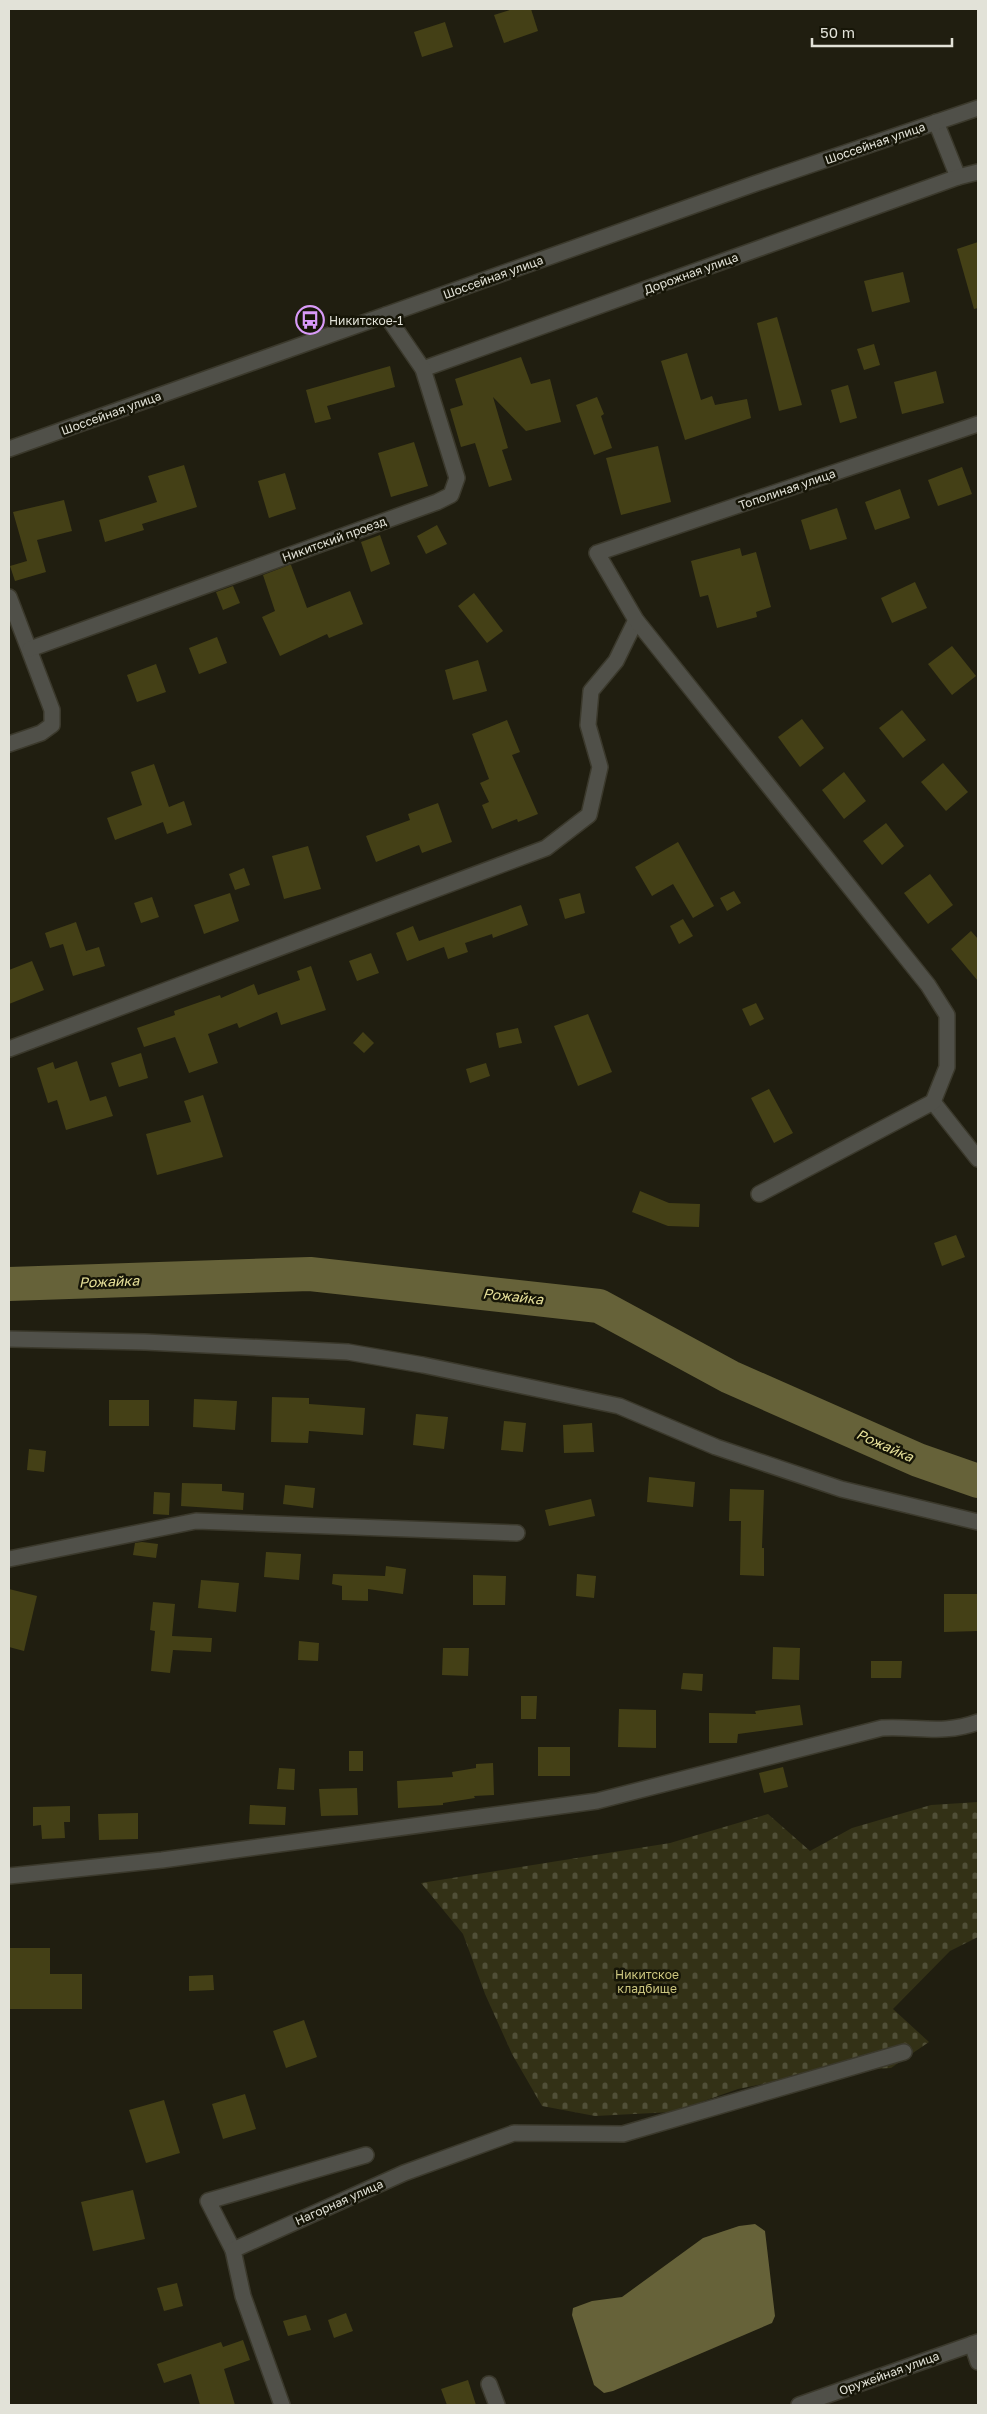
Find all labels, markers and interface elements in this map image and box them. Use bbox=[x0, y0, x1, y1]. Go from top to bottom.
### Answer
scale bar bbox=[812, 15, 952, 47]
text: 50 m bbox=[820, 23, 855, 41]
street label: Шоссейная улица bbox=[823, 119, 927, 167]
street label: Дорожная улица bbox=[642, 249, 740, 297]
street label: Шоссейная улица bbox=[441, 252, 545, 302]
bus stop icon: Никитское-1 bbox=[295, 305, 325, 335]
place label: Никитское-1 bbox=[329, 313, 403, 328]
street label: Шоссейная улица bbox=[59, 388, 163, 438]
street label: Тополиная улица bbox=[737, 465, 837, 513]
street label: Никитский проезд bbox=[280, 513, 388, 565]
water label: Рожайка bbox=[78, 1271, 141, 1291]
water label: Рожайка bbox=[482, 1284, 545, 1308]
water label: Рожайка bbox=[854, 1425, 917, 1466]
park label: Никитское кладбище bbox=[615, 1967, 679, 1996]
street label: Нагорная улица bbox=[293, 2176, 385, 2228]
street label: Оружейная улица bbox=[837, 2348, 941, 2398]

